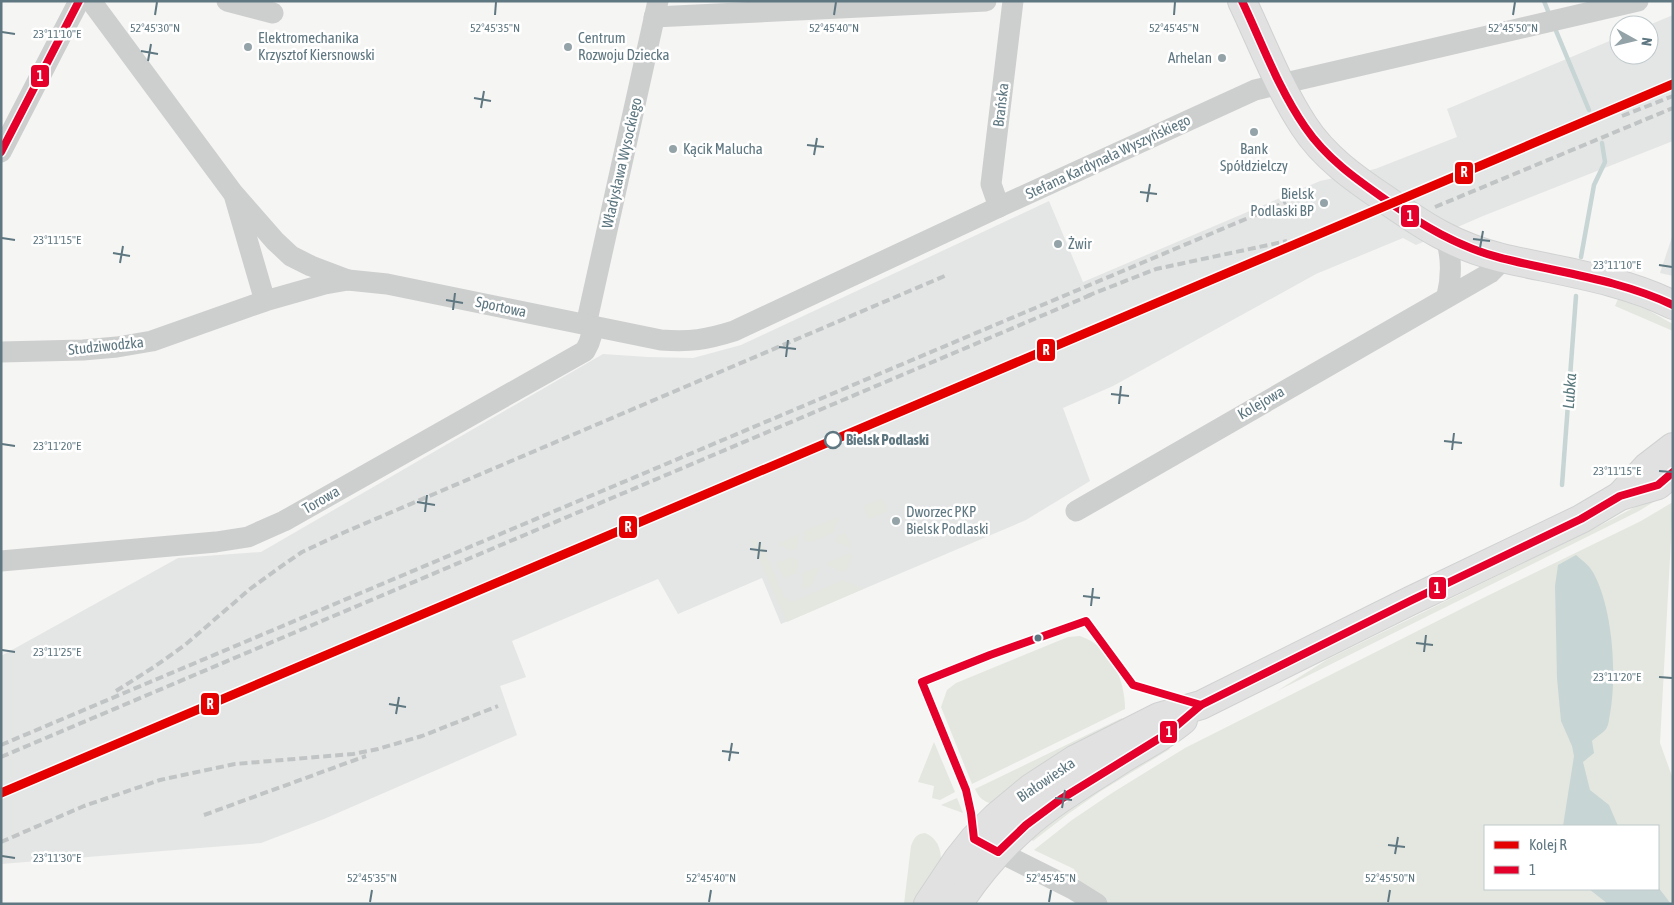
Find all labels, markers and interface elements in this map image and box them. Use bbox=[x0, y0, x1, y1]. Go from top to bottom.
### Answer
north arrow bbox=[1609, 15, 1659, 65]
text: 52°45'30"N bbox=[130, 21, 180, 35]
text: 52°45'35"N bbox=[470, 21, 520, 35]
text: 52°45'40"N bbox=[809, 21, 859, 35]
text: 52°45'45"N bbox=[1149, 21, 1199, 35]
text: 52°45'50"N bbox=[1488, 21, 1538, 35]
text: 23°11'10"E bbox=[33, 27, 81, 41]
place label: Elektromechanika Krzysztof Kiersnowski bbox=[258, 29, 375, 63]
place label: Centrum Rozwoju Dziecka bbox=[578, 29, 670, 63]
text: N bbox=[1638, 37, 1655, 47]
marker: Elektromechanika Krzysztof Kiersnowski bbox=[242, 41, 254, 53]
marker: Centrum Rozwoju Dziecka bbox=[562, 41, 574, 53]
place label: Arhelan bbox=[1168, 49, 1212, 66]
marker: Arhelan bbox=[1216, 52, 1228, 64]
line badge: 1 bbox=[30, 64, 50, 88]
text: 1 bbox=[37, 68, 44, 84]
street label: Brańska bbox=[989, 82, 1012, 128]
street label: Władysława Wysockiego bbox=[598, 96, 645, 230]
street label: Stefana Kardynała Wyszyńskiego bbox=[1023, 111, 1193, 202]
marker: Bank Spółdzielczy bbox=[1248, 126, 1260, 138]
place label: Kącik Malucha bbox=[683, 140, 763, 157]
place label: Bank Spółdzielczy bbox=[1220, 140, 1288, 174]
marker: Kącik Malucha bbox=[667, 143, 679, 155]
line badge: R bbox=[1454, 161, 1474, 185]
text: R bbox=[1461, 164, 1468, 180]
place label: Bielsk Podlaski BP bbox=[1250, 185, 1314, 219]
marker: Bielsk Podlaski BP bbox=[1318, 197, 1330, 209]
line badge: 1 bbox=[1400, 204, 1420, 228]
text: 1 bbox=[1407, 208, 1414, 224]
text: 23°11'15"E bbox=[33, 233, 81, 247]
place label: Żwir bbox=[1068, 235, 1092, 252]
marker: Żwir bbox=[1052, 238, 1064, 250]
text: 23°11'10"E bbox=[1593, 258, 1641, 272]
street label: Sportowa bbox=[474, 293, 528, 320]
street label: Studziwodzka bbox=[67, 333, 145, 358]
line badge: R bbox=[1036, 338, 1056, 362]
text: R bbox=[1043, 342, 1050, 358]
water label: Lubka bbox=[1559, 372, 1579, 409]
street label: Kolejowa bbox=[1234, 382, 1287, 423]
marker: Bielsk Podlaski bbox=[824, 431, 842, 449]
place label: Bielsk Podlaski bbox=[846, 431, 929, 448]
text: 23°11'20"E bbox=[33, 439, 81, 453]
text: 23°11'15"E bbox=[1593, 464, 1641, 478]
street label: Torowa bbox=[299, 482, 342, 517]
place label: Dworzec PKP Bielsk Podlaski bbox=[906, 503, 989, 537]
line badge: R bbox=[618, 515, 638, 539]
marker: Dworzec PKP Bielsk Podlaski bbox=[890, 515, 902, 527]
text: R bbox=[625, 519, 632, 535]
line badge: 1 bbox=[1428, 576, 1447, 600]
text: 1 bbox=[1434, 580, 1441, 596]
unlabelled marker bbox=[1033, 633, 1043, 643]
text: 23°11'25"E bbox=[33, 645, 81, 659]
text: 23°11'20"E bbox=[1593, 670, 1641, 684]
line badge: R bbox=[200, 692, 220, 716]
text: R bbox=[207, 696, 214, 712]
line badge: 1 bbox=[1159, 720, 1178, 744]
text: 1 bbox=[1166, 724, 1173, 740]
street label: Białowieska bbox=[1013, 754, 1078, 805]
legend bbox=[1484, 825, 1659, 890]
text: Kolej R bbox=[1529, 836, 1567, 853]
text: 23°11'30"E bbox=[33, 851, 81, 865]
text: 1 bbox=[1529, 861, 1536, 878]
text: 52°45'35"N bbox=[347, 871, 397, 885]
text: 52°45'40"N bbox=[686, 871, 736, 885]
text: 52°45'45"N bbox=[1026, 871, 1076, 885]
text: 52°45'50"N bbox=[1365, 871, 1415, 885]

